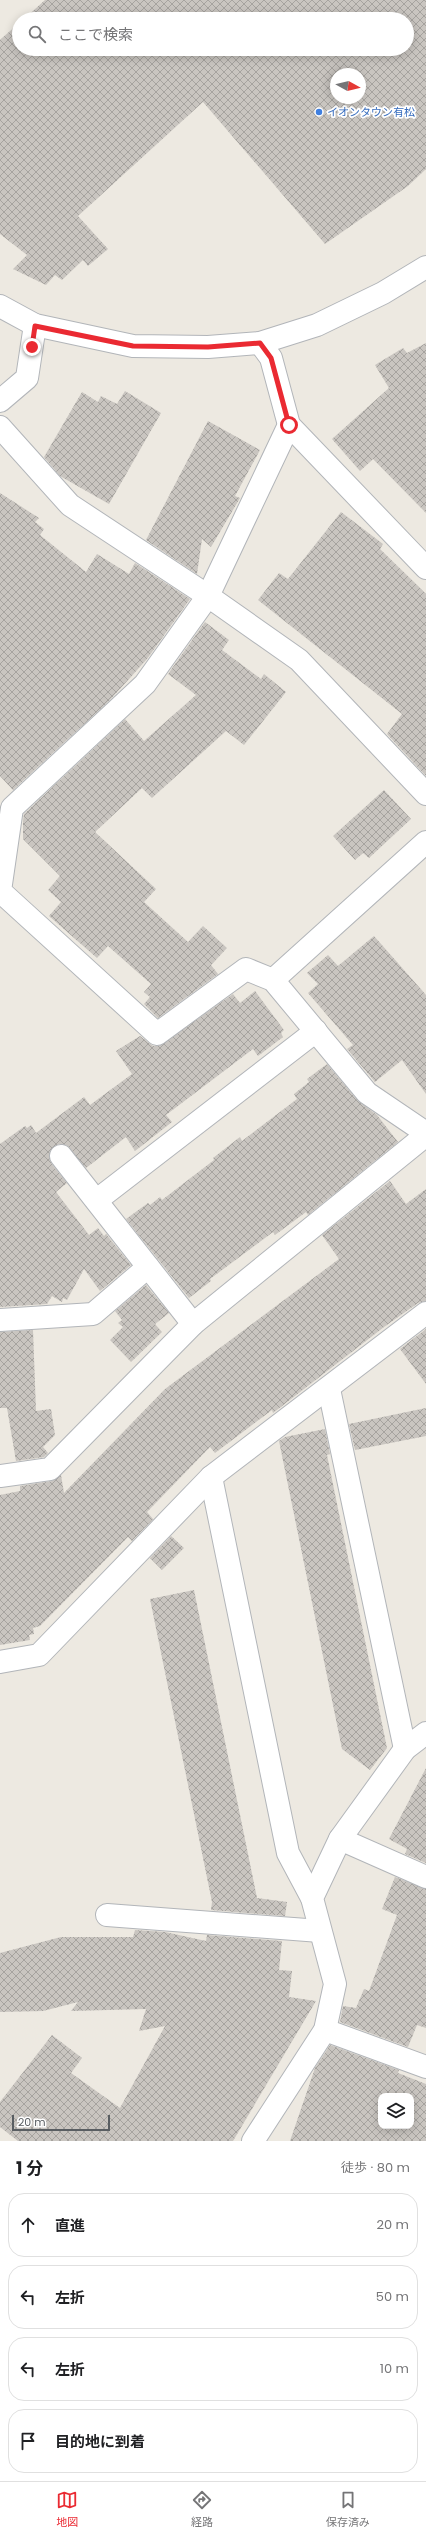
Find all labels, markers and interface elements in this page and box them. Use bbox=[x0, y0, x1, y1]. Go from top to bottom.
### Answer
search box bbox=[12, 12, 414, 56]
icon: search bbox=[26, 23, 48, 45]
text: ここで検索 bbox=[58, 24, 133, 45]
north arrow bbox=[330, 68, 366, 104]
place label: イオンタウン有松 bbox=[327, 104, 415, 120]
marker: イオンタウン有松 bbox=[314, 107, 324, 117]
route end bbox=[23, 338, 41, 356]
route start bbox=[280, 416, 298, 434]
map controls bbox=[378, 2093, 414, 2129]
button: layers bbox=[378, 2093, 414, 2129]
scale bar bbox=[12, 2113, 110, 2132]
text: 20 m bbox=[18, 2114, 46, 2130]
text: 1 分 bbox=[16, 2156, 43, 2180]
text: 徒歩 · 80 m bbox=[341, 2158, 410, 2177]
icon: ahead bbox=[17, 2214, 39, 2236]
text: 直進 bbox=[55, 2215, 85, 2236]
text: 20 m bbox=[376, 2215, 409, 2234]
icon: left bbox=[17, 2286, 39, 2308]
text: 左折 bbox=[55, 2287, 85, 2308]
text: 50 m bbox=[376, 2287, 409, 2306]
icon: left bbox=[17, 2358, 39, 2380]
text: 左折 bbox=[55, 2359, 85, 2380]
text: 10 m bbox=[380, 2359, 409, 2378]
icon: arrive bbox=[17, 2430, 39, 2452]
text: 目的地に到着 bbox=[55, 2431, 145, 2452]
tab: 地図 bbox=[56, 2489, 78, 2531]
tab: 経路 bbox=[191, 2489, 213, 2531]
tab: 保存済み bbox=[326, 2489, 370, 2531]

